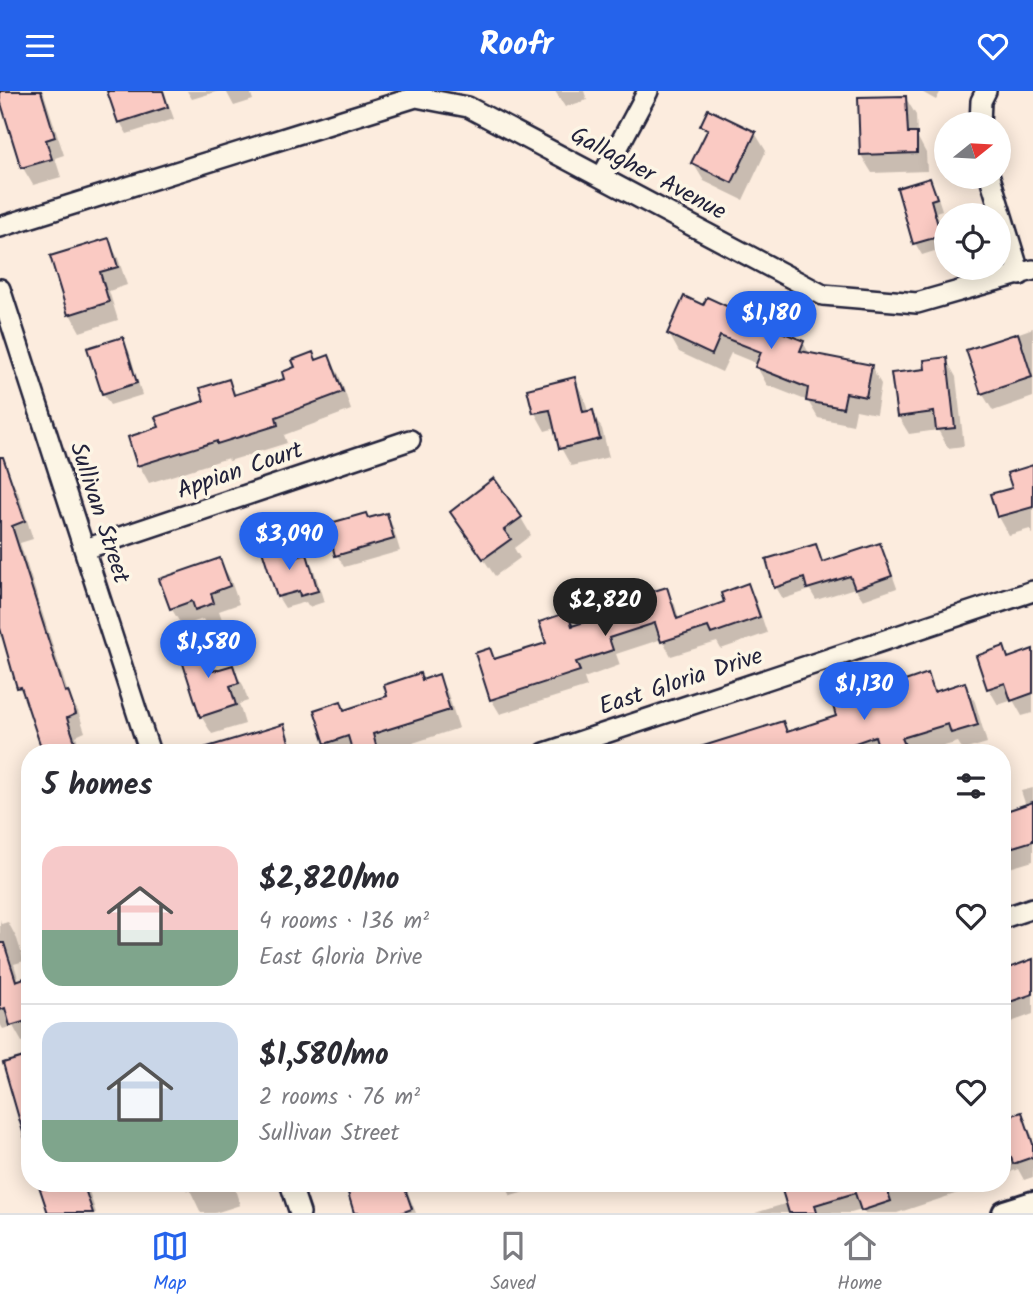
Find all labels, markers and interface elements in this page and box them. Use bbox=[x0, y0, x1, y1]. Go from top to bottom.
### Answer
text: Roofr bbox=[480, 20, 553, 71]
icon: menu bbox=[21, 27, 59, 65]
icon: heart bbox=[974, 27, 1012, 65]
north arrow bbox=[934, 112, 1012, 189]
map controls bbox=[934, 112, 1011, 280]
street label: Gallagher Avenue bbox=[563, 116, 733, 232]
button: locate bbox=[934, 203, 1011, 280]
pin: $1,180 bbox=[714, 292, 828, 351]
text: $1,180 bbox=[742, 296, 800, 332]
street label: Appian Court bbox=[172, 431, 309, 511]
street label: Sullivan Street bbox=[58, 437, 140, 589]
pin: $3,090 bbox=[232, 512, 346, 572]
text: $3,090 bbox=[255, 517, 323, 553]
pin: $2,820 bbox=[548, 579, 662, 638]
text: $2,820 bbox=[569, 583, 641, 619]
pin: $1,580 bbox=[151, 621, 265, 680]
text: $1,580 bbox=[176, 625, 240, 661]
street label: East Gloria Drive bbox=[594, 637, 768, 727]
pin: $1,130 bbox=[807, 663, 921, 722]
text: $1,130 bbox=[835, 667, 893, 703]
text: 5 homes bbox=[42, 762, 153, 810]
icon: filters bbox=[952, 767, 990, 805]
text: $2,820/mo bbox=[259, 856, 399, 904]
icon: home bbox=[98, 874, 182, 958]
icon: heart bbox=[952, 897, 990, 935]
text: 4 rooms · 136 m² bbox=[259, 904, 429, 940]
text: East Gloria Drive bbox=[259, 940, 422, 976]
text: $1,580/mo bbox=[259, 1032, 389, 1080]
icon: home bbox=[98, 1050, 182, 1134]
icon: heart bbox=[952, 1073, 990, 1111]
text: 2 rooms · 76 m² bbox=[259, 1080, 420, 1116]
text: Sullivan Street bbox=[259, 1116, 399, 1152]
tab: Map bbox=[151, 1227, 189, 1299]
tab: Saved bbox=[490, 1227, 536, 1299]
tab: Home bbox=[837, 1227, 882, 1299]

